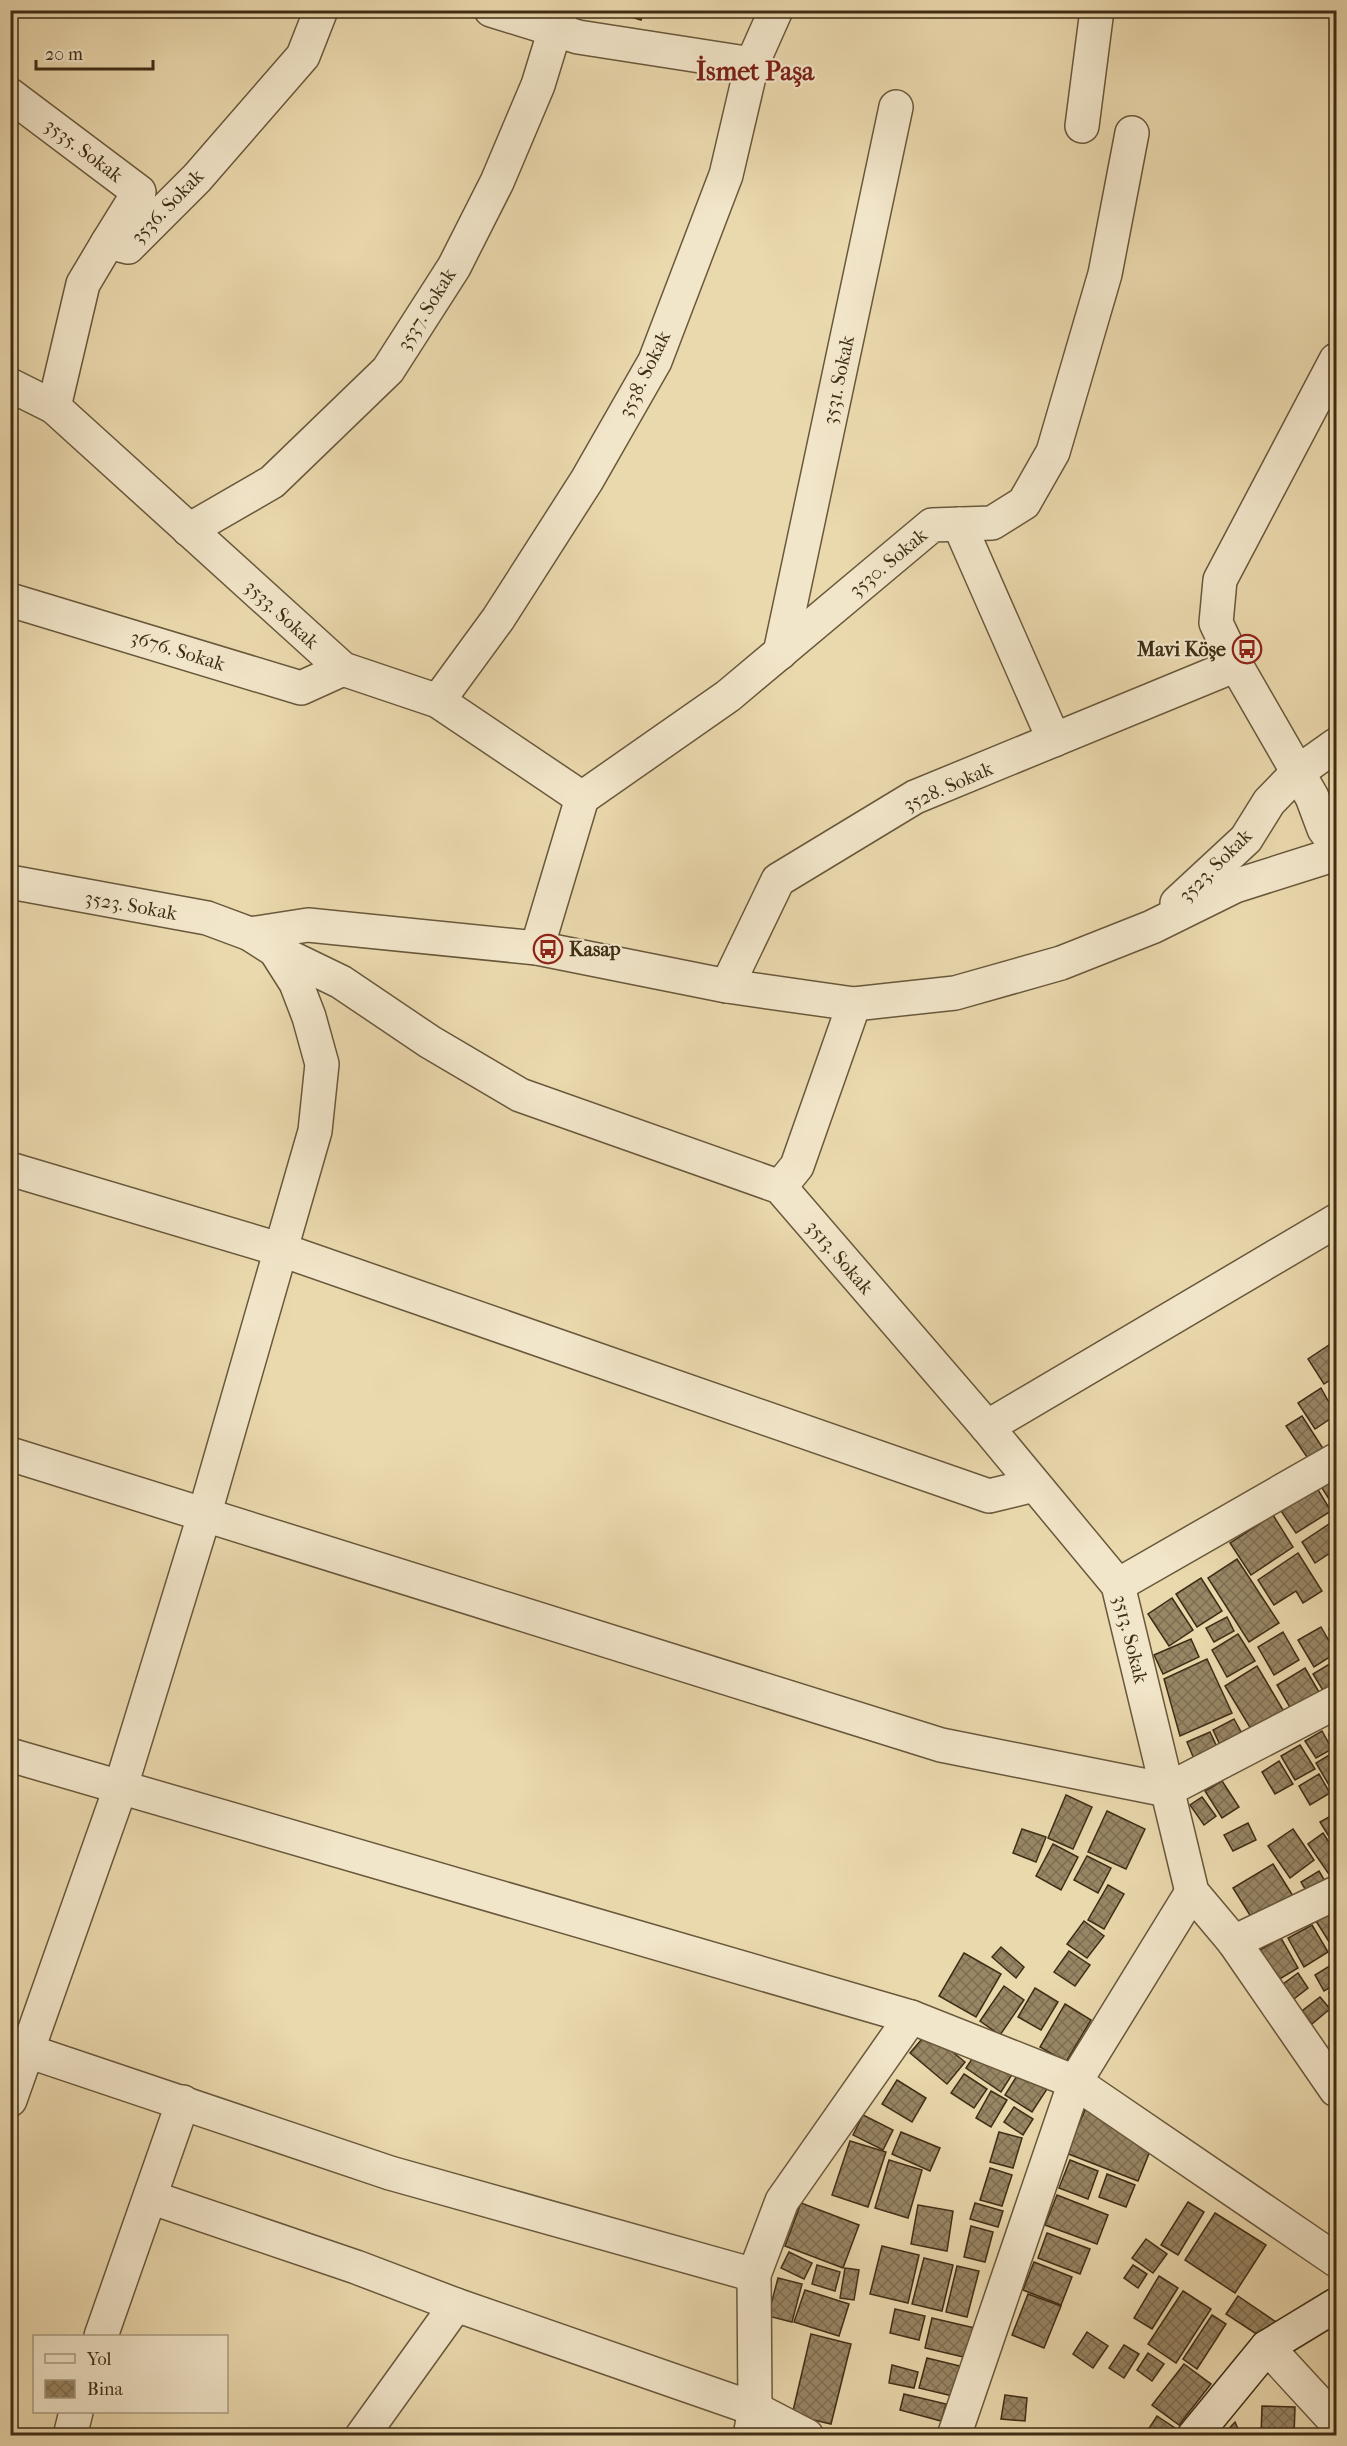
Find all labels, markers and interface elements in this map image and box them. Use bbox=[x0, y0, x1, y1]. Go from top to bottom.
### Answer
scale bar bbox=[36, 33, 153, 71]
text: 20 m bbox=[45, 44, 83, 65]
district label: İsmet Paşa bbox=[696, 55, 815, 88]
street label: 3535. Sokak bbox=[40, 114, 128, 188]
street label: 3536. Sokak bbox=[126, 164, 209, 248]
street label: 3537. Sokak bbox=[392, 263, 461, 355]
street label: 3538. Sokak bbox=[614, 327, 676, 421]
street label: 3531. Sokak bbox=[818, 333, 859, 427]
street label: 3530. Sokak bbox=[845, 523, 932, 602]
street label: 3533. Sokak bbox=[240, 575, 324, 654]
street label: 3676. Sokak bbox=[128, 625, 229, 676]
bus stop icon: Mavi Köşe bbox=[1231, 633, 1263, 665]
place label: Mavi Köşe bbox=[1136, 638, 1226, 662]
street label: 3528. Sokak bbox=[900, 756, 997, 816]
street label: 3523. Sokak bbox=[1174, 824, 1257, 907]
street label: 3523. Sokak bbox=[83, 886, 180, 925]
bus stop icon: Kasap bbox=[532, 933, 564, 965]
place label: Kasap bbox=[569, 938, 621, 961]
street label: 3513. Sokak bbox=[801, 1216, 878, 1300]
street label: 3513. Sokak bbox=[1108, 1592, 1153, 1686]
legend bbox=[33, 2335, 228, 2413]
text: Yol bbox=[86, 2349, 112, 2370]
text: Bina bbox=[87, 2379, 123, 2400]

